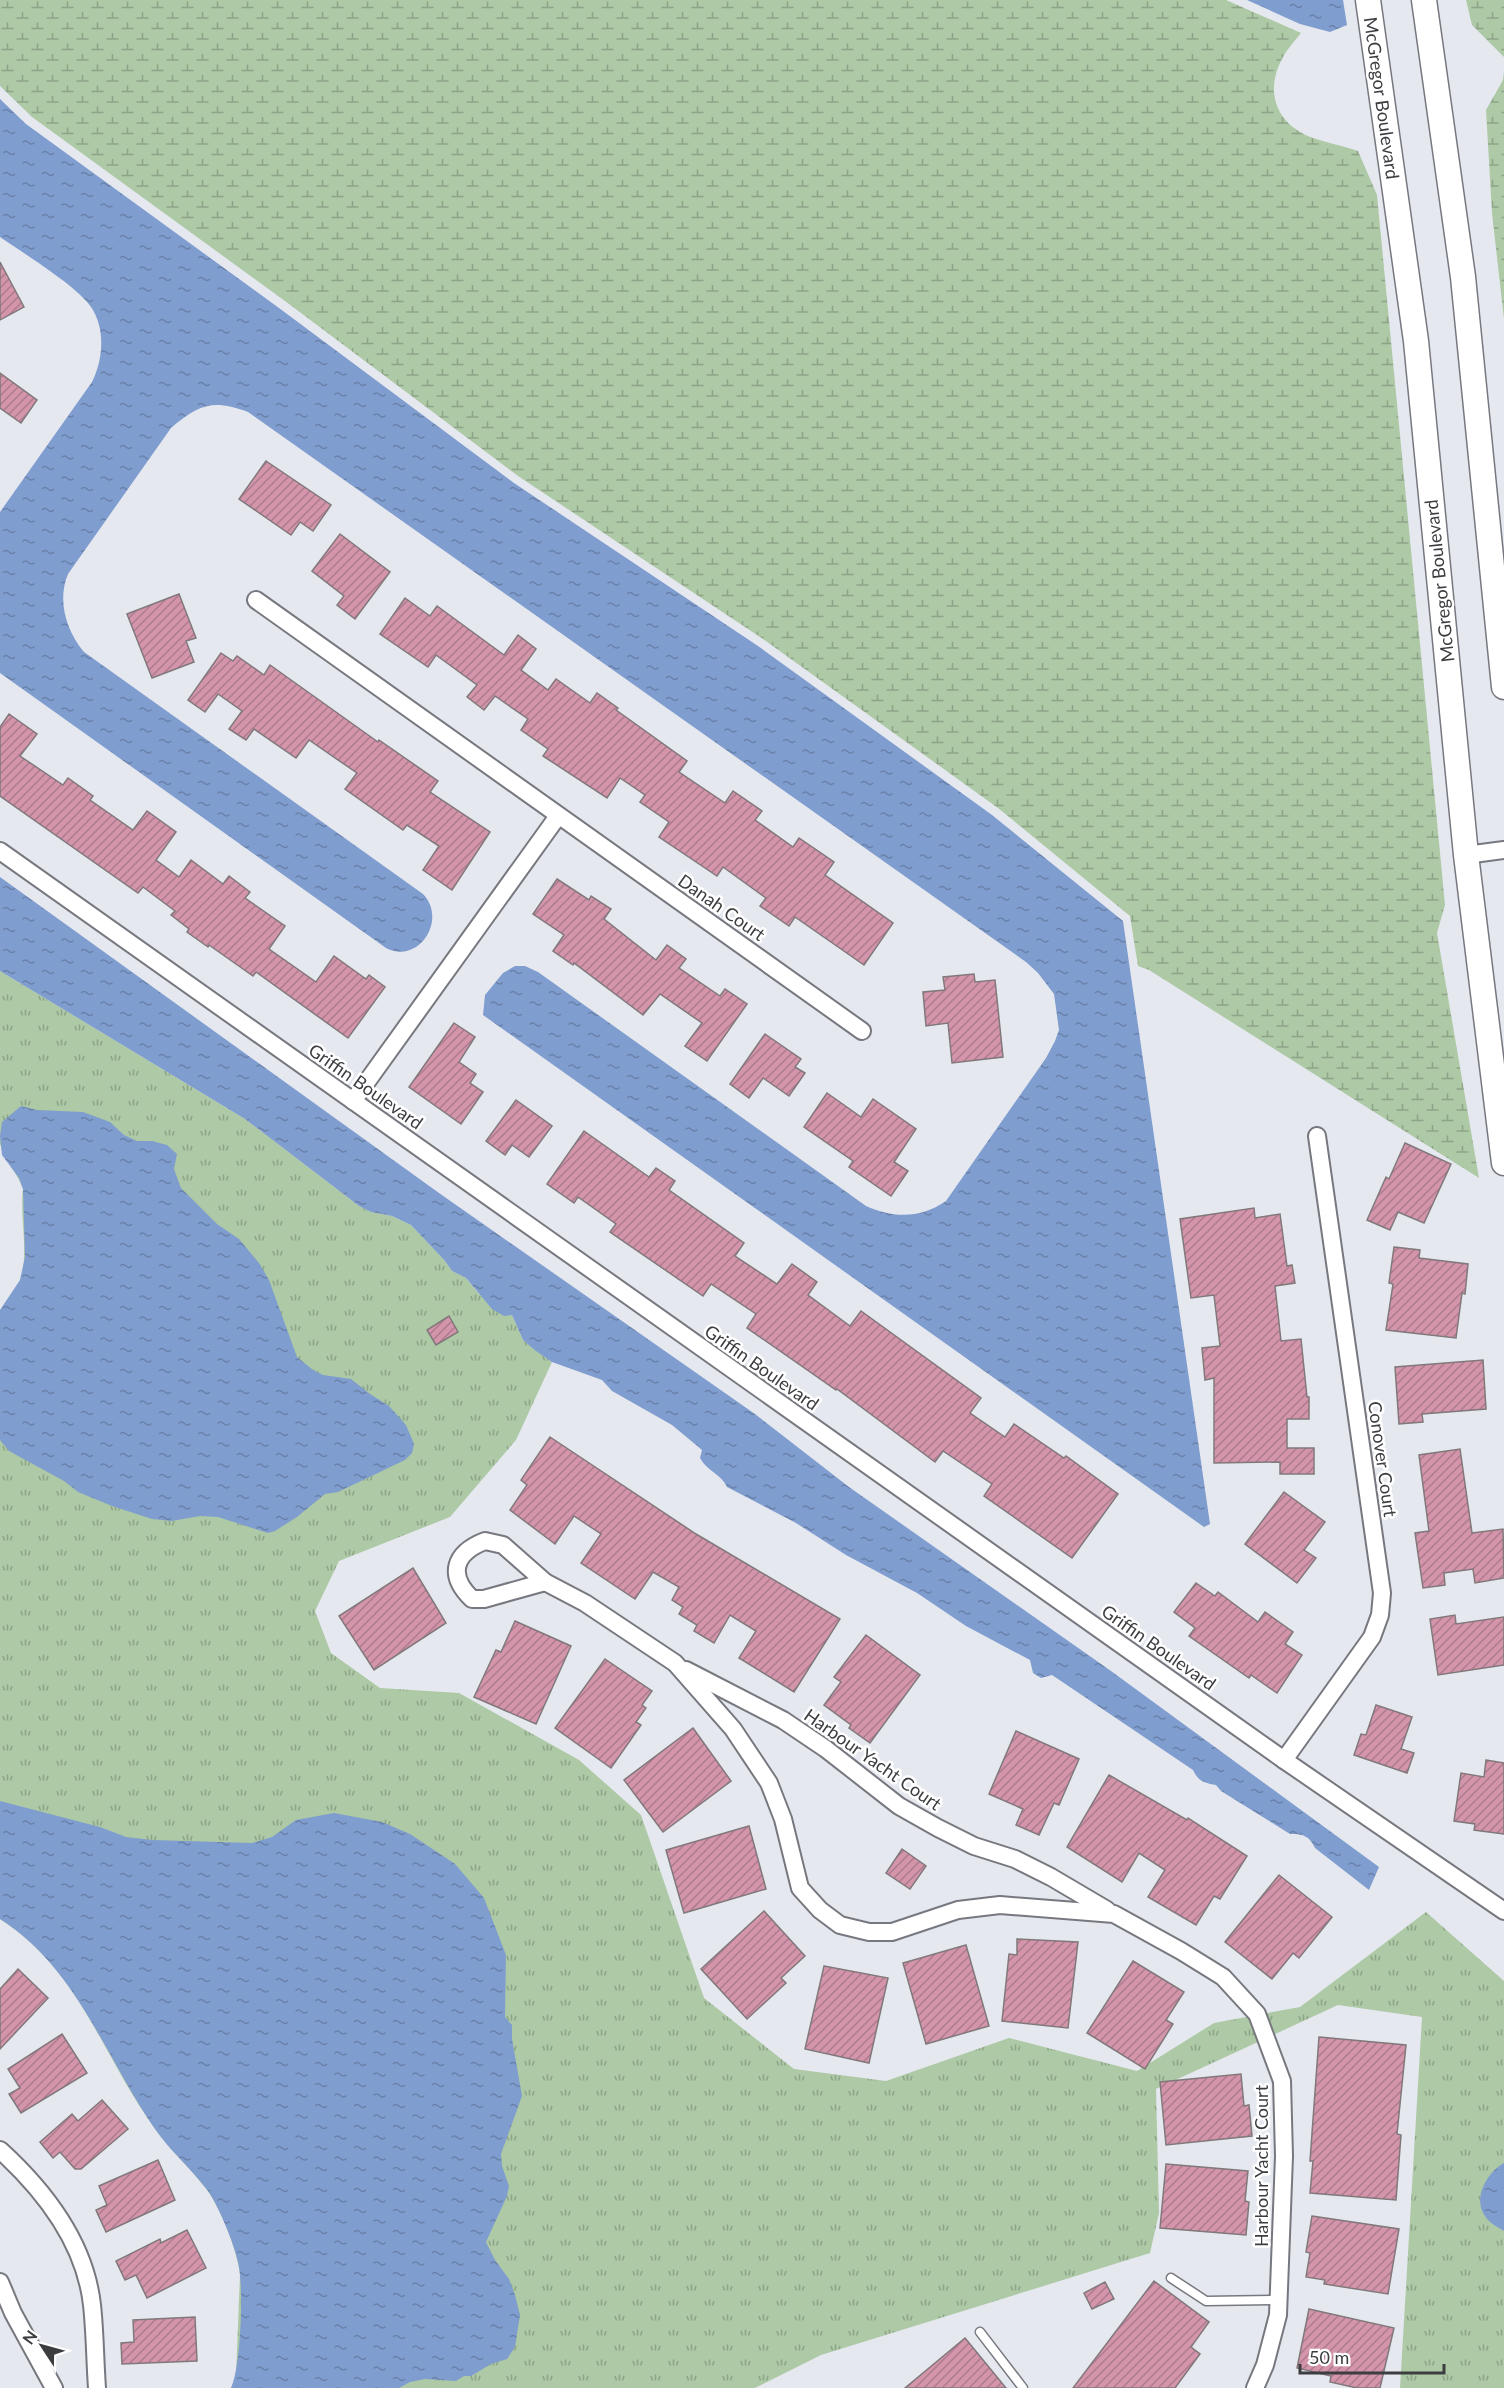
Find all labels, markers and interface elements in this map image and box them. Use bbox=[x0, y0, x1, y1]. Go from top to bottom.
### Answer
street label: McGregor Boulevard bbox=[1360, 16, 1404, 180]
street label: McGregor Boulevard bbox=[1420, 499, 1458, 663]
street label: Danah Court bbox=[674, 869, 770, 945]
street label: Griffin Boulevard bbox=[305, 1039, 427, 1133]
street label: Griffin Boulevard bbox=[701, 1320, 823, 1414]
street label: Conover Court bbox=[1364, 1400, 1402, 1519]
street label: Griffin Boulevard bbox=[1098, 1600, 1220, 1694]
street label: Harbour Yacht Court bbox=[800, 1703, 946, 1815]
street label: Harbour Yacht Court bbox=[1250, 2084, 1272, 2247]
north arrow bbox=[12, 2316, 72, 2376]
text: N bbox=[18, 2326, 41, 2347]
scale bar bbox=[1300, 2337, 1444, 2375]
text: 50 m bbox=[1309, 2346, 1349, 2368]

